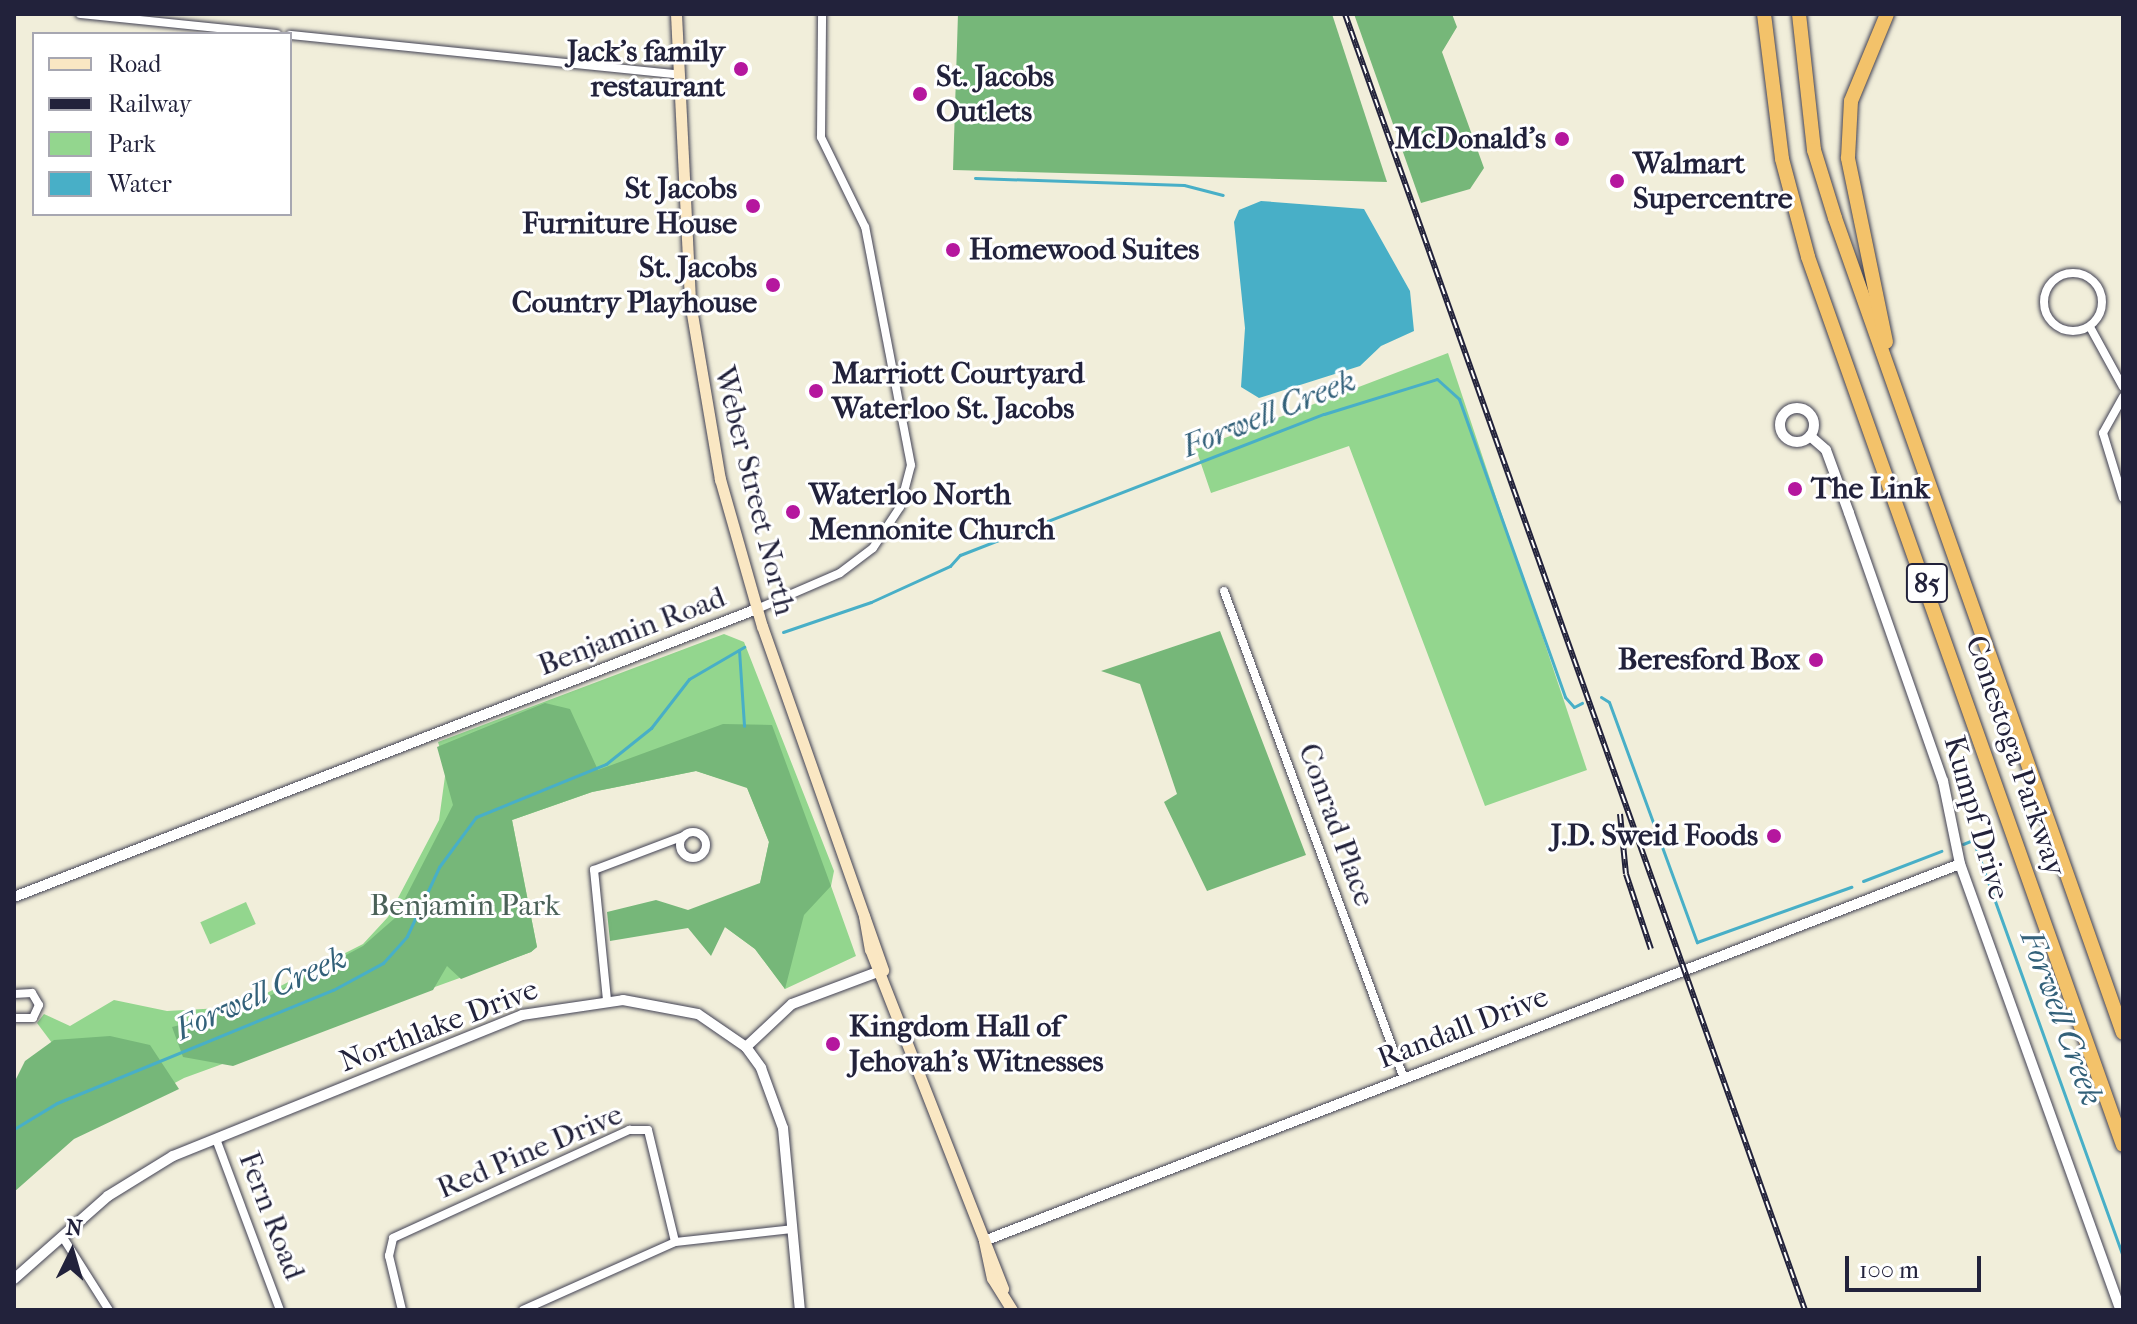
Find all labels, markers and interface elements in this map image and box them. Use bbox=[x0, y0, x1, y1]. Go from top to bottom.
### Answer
legend bbox=[32, 32, 292, 216]
place label: Jack's family restaurant bbox=[567, 34, 725, 104]
text: Road bbox=[108, 50, 161, 78]
place label: St. Jacobs Outlets bbox=[936, 59, 1054, 130]
marker: Jack's family restaurant bbox=[732, 60, 750, 78]
marker: St. Jacobs Outlets bbox=[911, 85, 929, 103]
text: Railway bbox=[108, 90, 191, 118]
place label: McDonald's bbox=[1395, 121, 1546, 157]
text: Park bbox=[108, 130, 156, 158]
marker: McDonald's bbox=[1553, 130, 1571, 148]
place label: Walmart Supercentre bbox=[1633, 146, 1793, 216]
text: Water bbox=[108, 170, 172, 198]
place label: St Jacobs Furniture House bbox=[522, 171, 737, 242]
marker: Walmart Supercentre bbox=[1608, 172, 1626, 190]
marker: St Jacobs Furniture House bbox=[744, 197, 762, 215]
place label: Homewood Suites bbox=[969, 232, 1199, 268]
marker: Homewood Suites bbox=[944, 241, 962, 259]
place label: St. Jacobs Country Playhouse bbox=[512, 250, 757, 320]
marker: St. Jacobs Country Playhouse bbox=[764, 276, 782, 294]
place label: Marriott Courtyard Waterloo St. Jacobs bbox=[832, 356, 1084, 426]
water label: Forwell Creek bbox=[1177, 362, 1361, 466]
street label: Weber Street North bbox=[706, 363, 802, 619]
marker: Marriott Courtyard Waterloo St. Jacobs bbox=[807, 382, 825, 400]
place label: The Link bbox=[1811, 471, 1930, 507]
place label: Waterloo North Mennonite Church bbox=[809, 477, 1055, 548]
marker: The Link bbox=[1786, 480, 1804, 498]
marker: Waterloo North Mennonite Church bbox=[784, 503, 802, 521]
road number: 85 bbox=[1905, 559, 1949, 607]
street label: Benjamin Road bbox=[533, 580, 731, 684]
street label: Conestoga Parkway bbox=[1957, 631, 2073, 881]
place label: Beresford Box bbox=[1618, 642, 1800, 678]
marker: Beresford Box bbox=[1807, 651, 1825, 669]
street label: Kumpf Drive bbox=[1935, 732, 2017, 904]
street label: Conrad Place bbox=[1290, 739, 1382, 911]
place label: J.D. Sweid Foods bbox=[1551, 818, 1758, 854]
marker: J.D. Sweid Foods bbox=[1765, 827, 1783, 845]
park label: Benjamin Park bbox=[370, 888, 560, 924]
water label: Forwell Creek bbox=[2012, 925, 2110, 1111]
water label: Forwell Creek bbox=[169, 939, 353, 1049]
street label: Northlake Drive bbox=[335, 972, 543, 1080]
street label: Randall Drive bbox=[1373, 979, 1553, 1077]
place label: Kingdom Hall of Jehovah's Witnesses bbox=[849, 1009, 1104, 1080]
marker: Kingdom Hall of Jehovah's Witnesses bbox=[824, 1035, 842, 1053]
street label: Red Pine Drive bbox=[432, 1097, 628, 1207]
street label: Fern Road bbox=[230, 1147, 312, 1285]
north arrow bbox=[32, 1212, 112, 1292]
text: N bbox=[65, 1214, 84, 1242]
scale bar bbox=[1849, 1240, 1985, 1290]
text: 100 m bbox=[1859, 1256, 1919, 1284]

